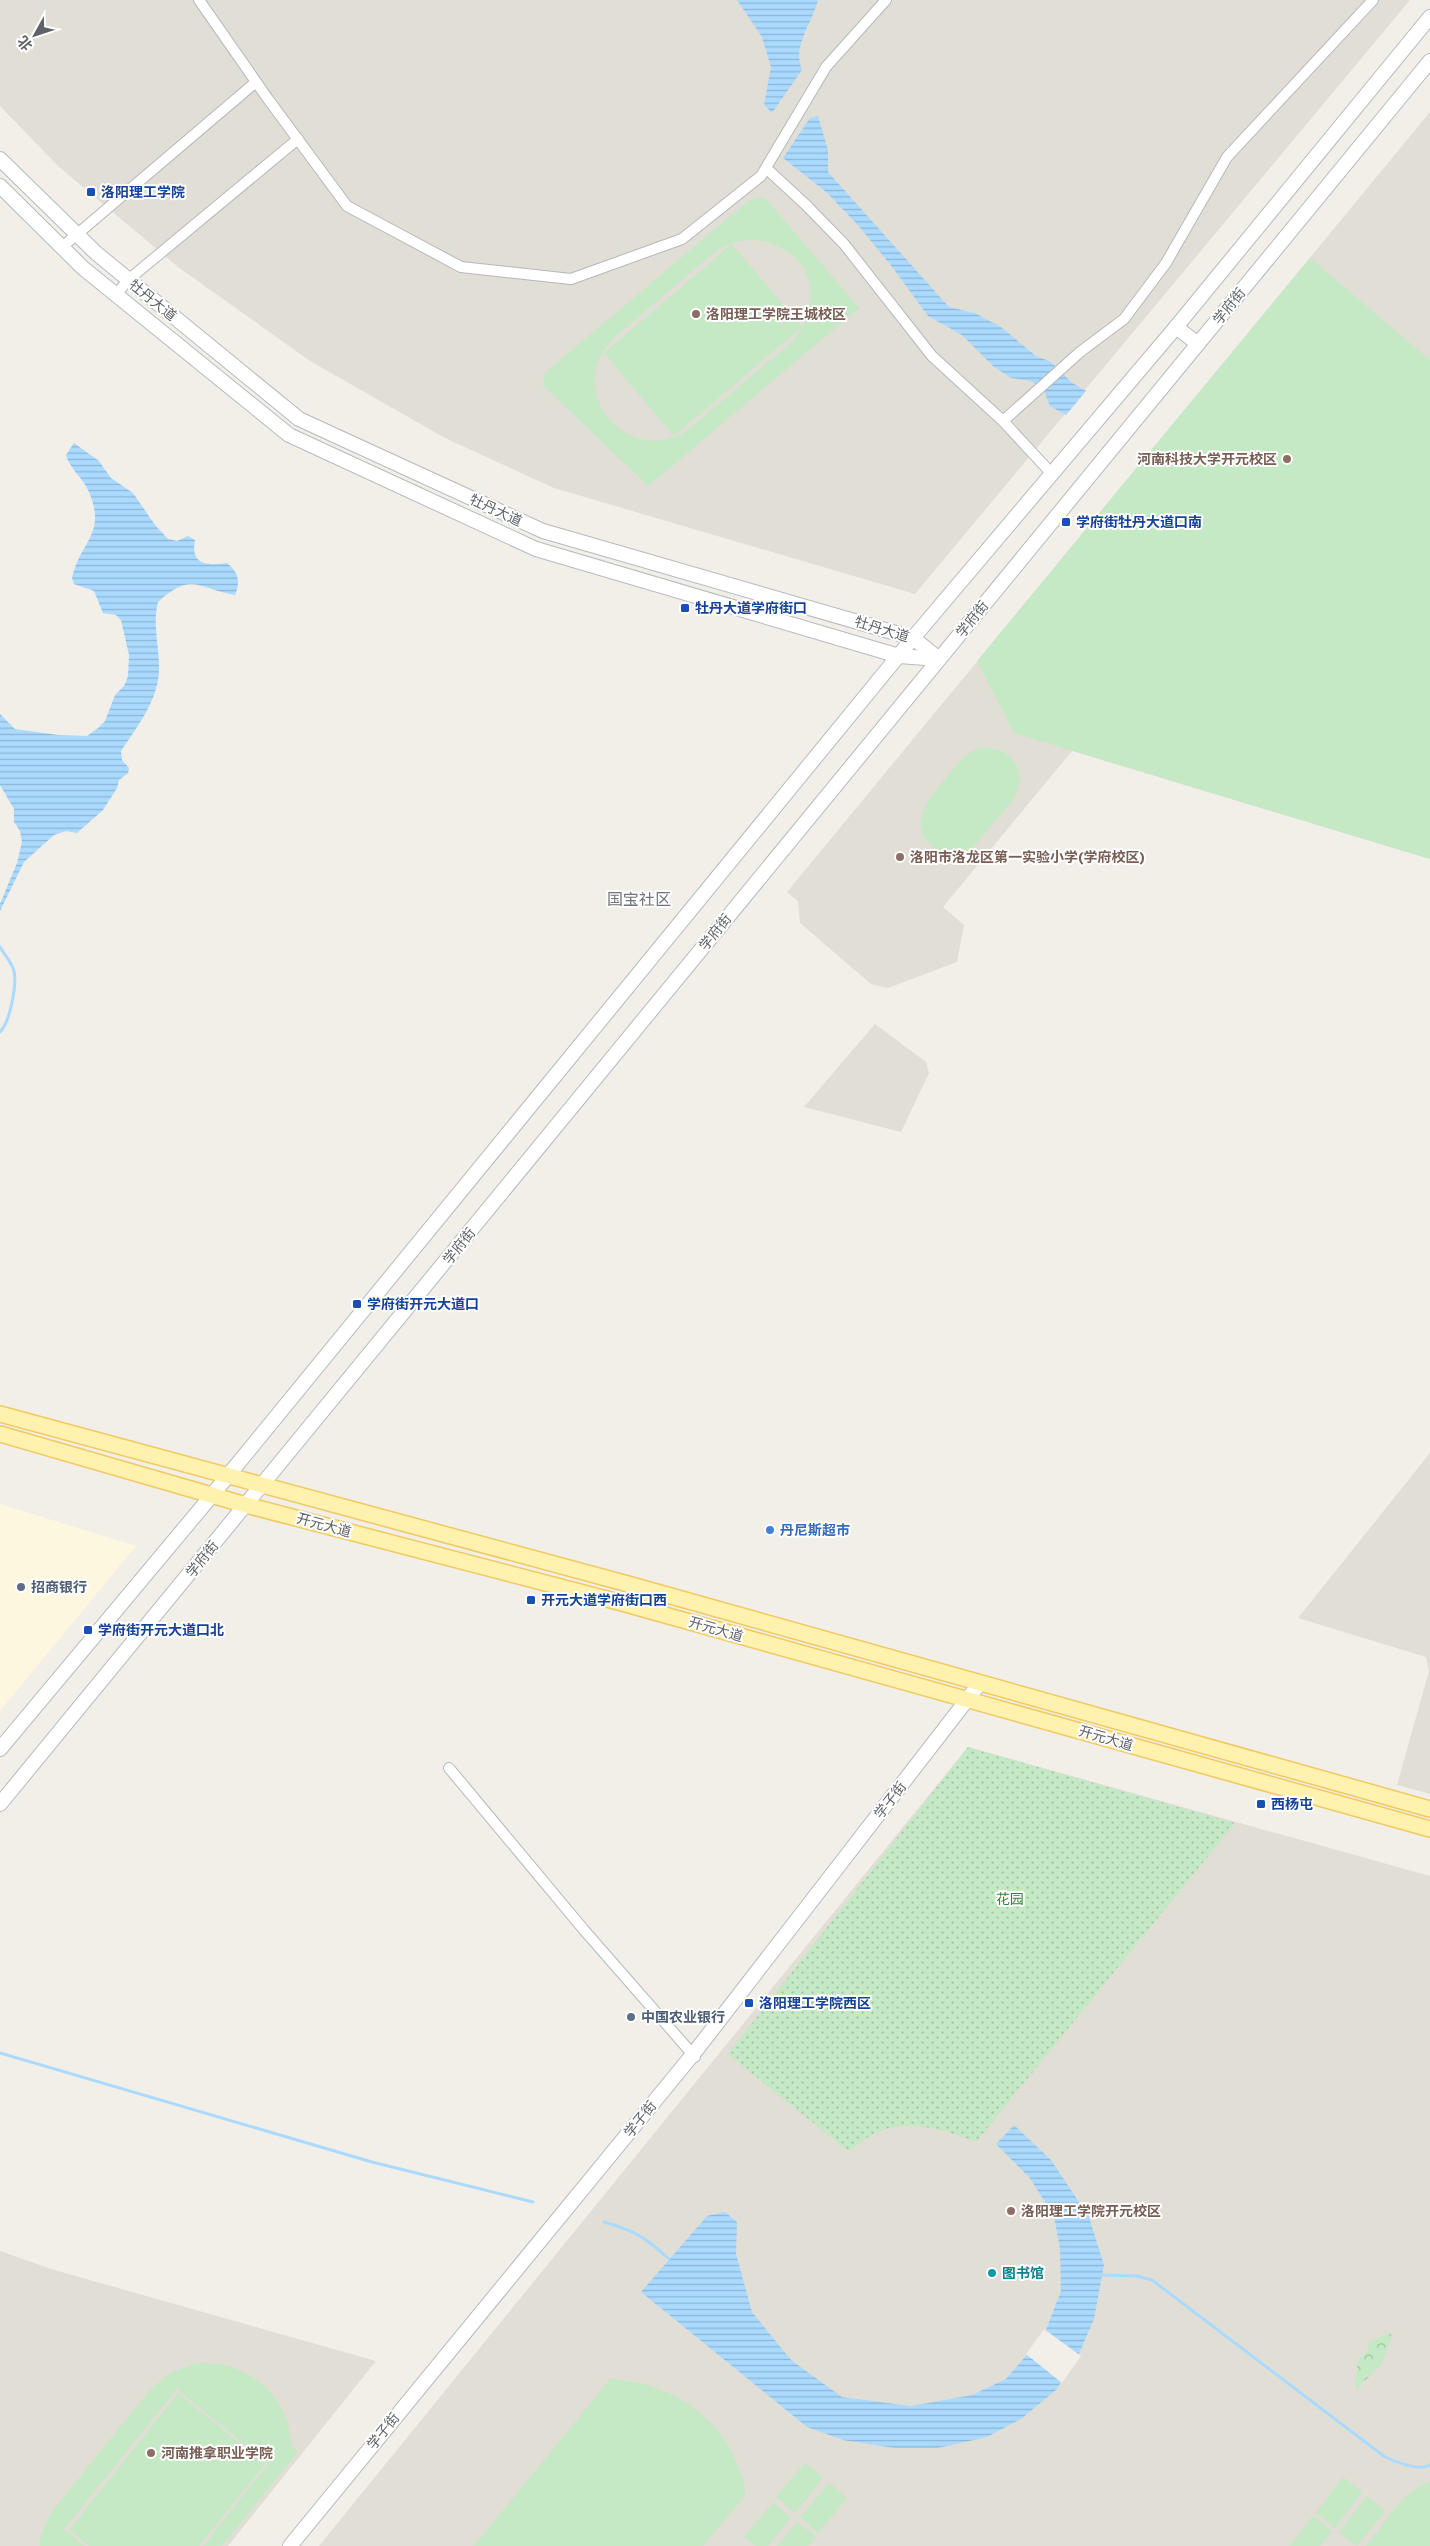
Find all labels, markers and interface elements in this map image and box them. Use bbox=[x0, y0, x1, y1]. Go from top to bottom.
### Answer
north arrow bbox=[10, 10, 60, 60]
text: 北 bbox=[14, 33, 36, 54]
place label: 洛阳理工学院 bbox=[101, 184, 185, 200]
marker: 洛阳理工学院 bbox=[85, 186, 97, 198]
street label: 牡丹大道 bbox=[126, 276, 180, 324]
street label: 学府街 bbox=[1210, 285, 1248, 327]
place label: 洛阳理工学院王城校区 bbox=[706, 306, 846, 322]
marker: 洛阳理工学院王城校区 bbox=[690, 308, 702, 320]
place label: 河南科技大学开元校区 bbox=[1137, 451, 1277, 467]
marker: 河南科技大学开元校区 bbox=[1281, 453, 1293, 465]
street label: 牡丹大道 bbox=[467, 491, 525, 529]
place label: 学府街牡丹大道口南 bbox=[1076, 514, 1202, 530]
marker: 学府街牡丹大道口南 bbox=[1060, 516, 1072, 528]
street label: 学府街 bbox=[953, 598, 991, 640]
place label: 牡丹大道学府街口 bbox=[695, 600, 807, 616]
marker: 牡丹大道学府街口 bbox=[679, 602, 691, 614]
street label: 牡丹大道 bbox=[853, 613, 911, 645]
place label: 洛阳市洛龙区第一实验小学(学府校区) bbox=[910, 849, 1145, 865]
marker: 洛阳市洛龙区第一实验小学(学府校区) bbox=[894, 851, 906, 863]
district label: 国宝社区 bbox=[607, 890, 671, 909]
street label: 学府街 bbox=[696, 911, 734, 953]
street label: 学府街 bbox=[440, 1225, 478, 1267]
place label: 学府街开元大道口 bbox=[367, 1296, 479, 1312]
marker: 学府街开元大道口 bbox=[351, 1298, 363, 1310]
street label: 开元大道 bbox=[295, 1510, 353, 1540]
place label: 丹尼斯超市 bbox=[780, 1522, 850, 1538]
marker: 丹尼斯超市 bbox=[764, 1524, 776, 1536]
street label: 学府街 bbox=[183, 1538, 221, 1580]
place label: 招商银行 bbox=[31, 1579, 87, 1595]
marker: 招商银行 bbox=[15, 1581, 27, 1593]
place label: 开元大道学府街口西 bbox=[541, 1592, 667, 1608]
marker: 开元大道学府街口西 bbox=[525, 1594, 537, 1606]
street label: 开元大道 bbox=[687, 1614, 745, 1644]
place label: 学府街开元大道口北 bbox=[98, 1622, 224, 1638]
marker: 学府街开元大道口北 bbox=[82, 1624, 94, 1636]
street label: 开元大道 bbox=[1077, 1723, 1135, 1753]
street label: 学子街 bbox=[871, 1779, 909, 1821]
place label: 西杨屯 bbox=[1271, 1796, 1313, 1812]
marker: 西杨屯 bbox=[1255, 1798, 1267, 1810]
park label: 花园 bbox=[996, 1891, 1024, 1907]
place label: 洛阳理工学院西区 bbox=[759, 1995, 871, 2011]
marker: 洛阳理工学院西区 bbox=[743, 1997, 755, 2009]
place label: 中国农业银行 bbox=[641, 2009, 725, 2025]
marker: 中国农业银行 bbox=[625, 2011, 637, 2023]
street label: 学子街 bbox=[621, 2098, 659, 2140]
place label: 洛阳理工学院开元校区 bbox=[1021, 2203, 1161, 2219]
marker: 洛阳理工学院开元校区 bbox=[1005, 2205, 1017, 2217]
place label: 图书馆 bbox=[1002, 2265, 1044, 2281]
marker: 图书馆 bbox=[986, 2267, 998, 2279]
street label: 学子街 bbox=[364, 2410, 402, 2452]
place label: 河南推拿职业学院 bbox=[161, 2445, 273, 2461]
marker: 河南推拿职业学院 bbox=[145, 2447, 157, 2459]

